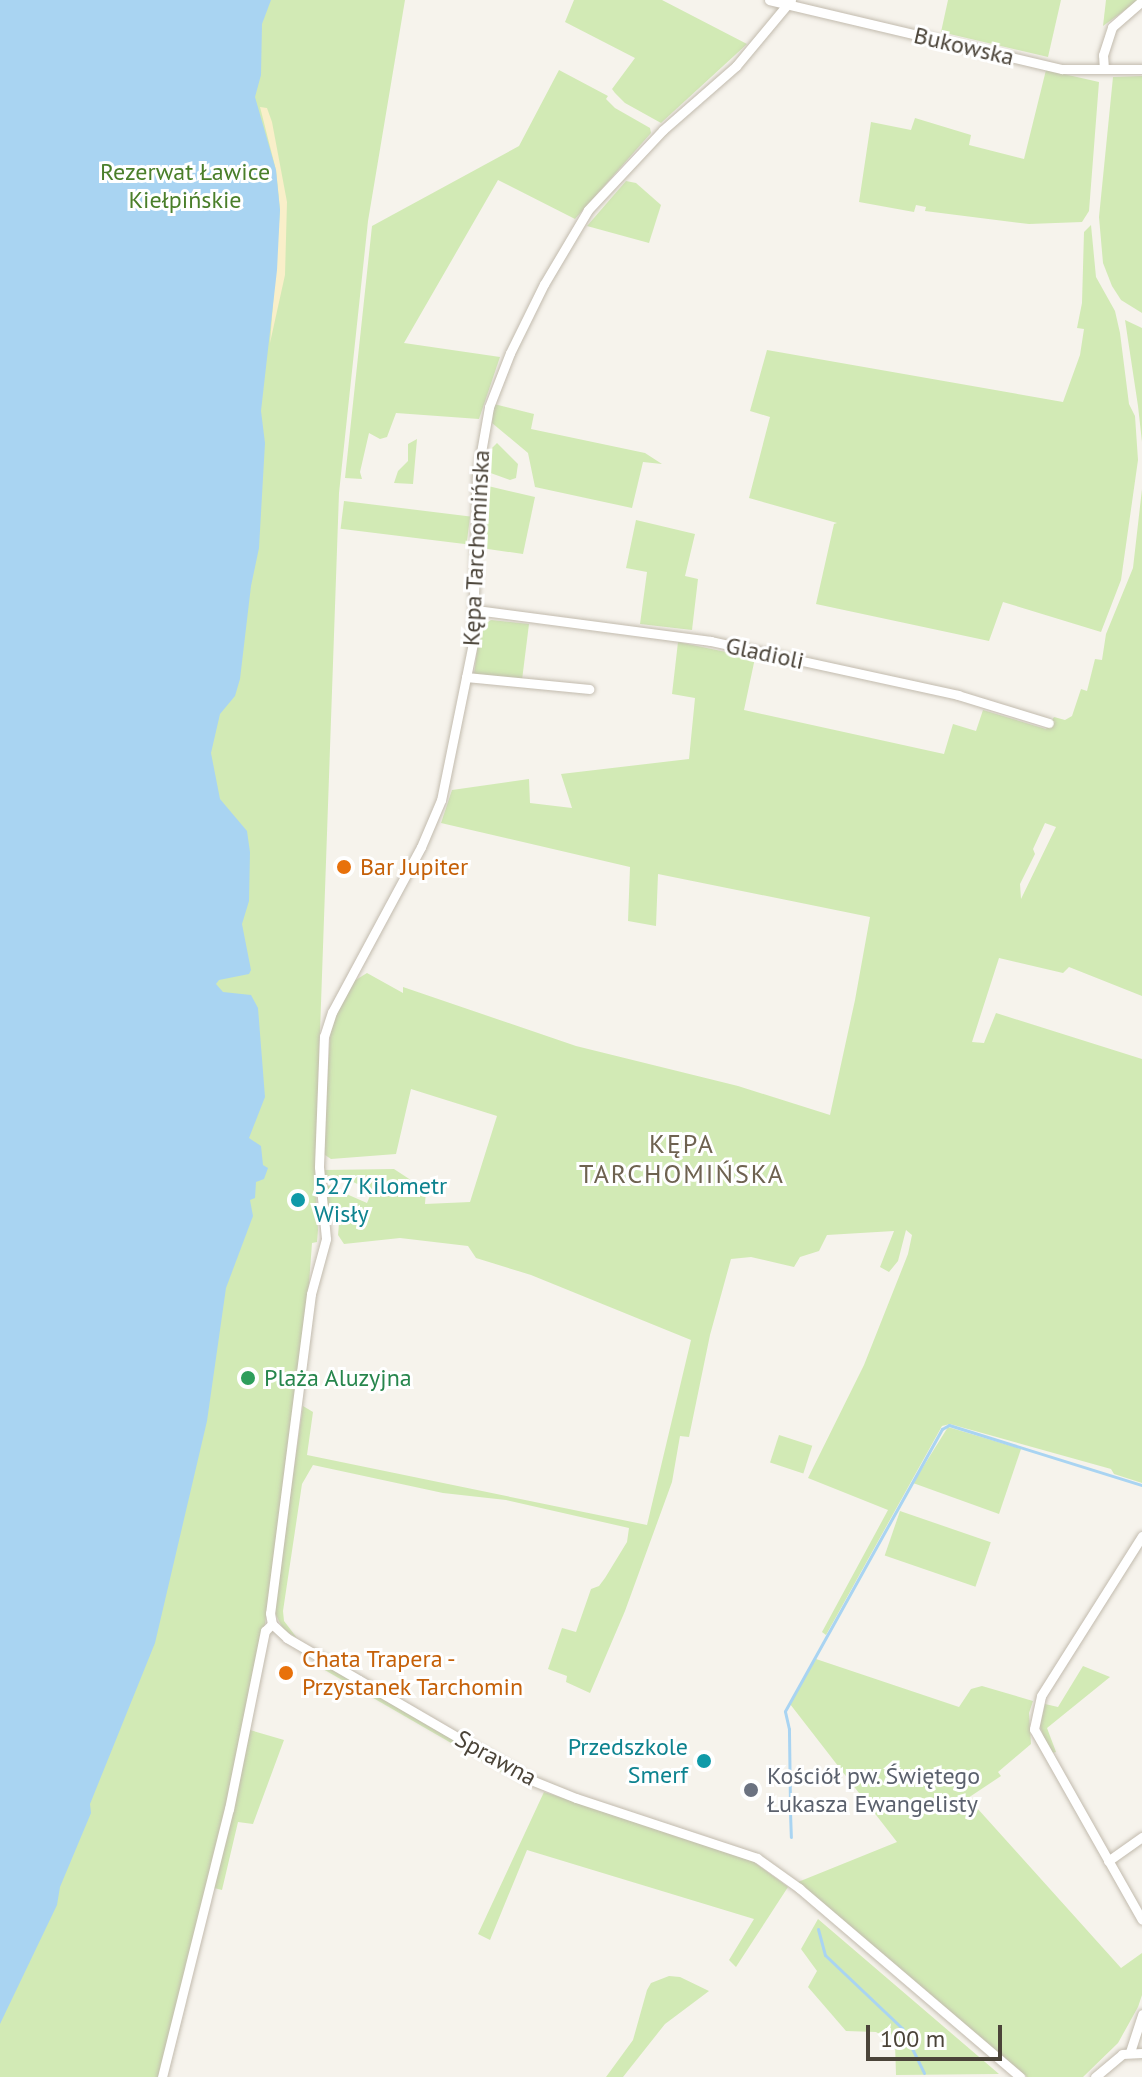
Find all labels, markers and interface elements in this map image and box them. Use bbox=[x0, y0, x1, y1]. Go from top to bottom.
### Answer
street label: Bukowska bbox=[911, 21, 1017, 71]
park label: Rezerwat Ławice Kiełpińskie bbox=[100, 158, 270, 214]
street label: Kępa Tarchomińska bbox=[456, 449, 496, 647]
street label: Gladioli bbox=[723, 631, 807, 675]
place label: Bar Jupiter bbox=[360, 853, 468, 881]
marker: Bar Jupiter bbox=[335, 858, 353, 876]
district label: KĘPA TARCHOMIŃSKA bbox=[579, 1128, 785, 1190]
place label: 527 Kilometr Wisły bbox=[314, 1172, 449, 1228]
marker: 527 Kilometr Wisły bbox=[289, 1191, 307, 1209]
place label: Plaża Aluzyjna bbox=[264, 1364, 412, 1392]
marker: Plaża Aluzyjna bbox=[239, 1369, 257, 1387]
place label: Chata Trapera - Przystanek Tarchomin bbox=[302, 1645, 525, 1701]
marker: Chata Trapera - Przystanek Tarchomin bbox=[277, 1664, 295, 1682]
street label: Sprawna bbox=[450, 1724, 542, 1792]
place label: Przedszkole Smerf bbox=[568, 1733, 688, 1789]
marker: Przedszkole Smerf bbox=[695, 1752, 713, 1770]
place label: Kościół pw. Świętego Łukasza Ewangelisty bbox=[767, 1762, 982, 1818]
marker: Kościół pw. Świętego Łukasza Ewangelisty bbox=[742, 1781, 760, 1799]
scale bar bbox=[870, 2009, 1006, 2059]
text: 100 m bbox=[880, 2023, 945, 2054]

